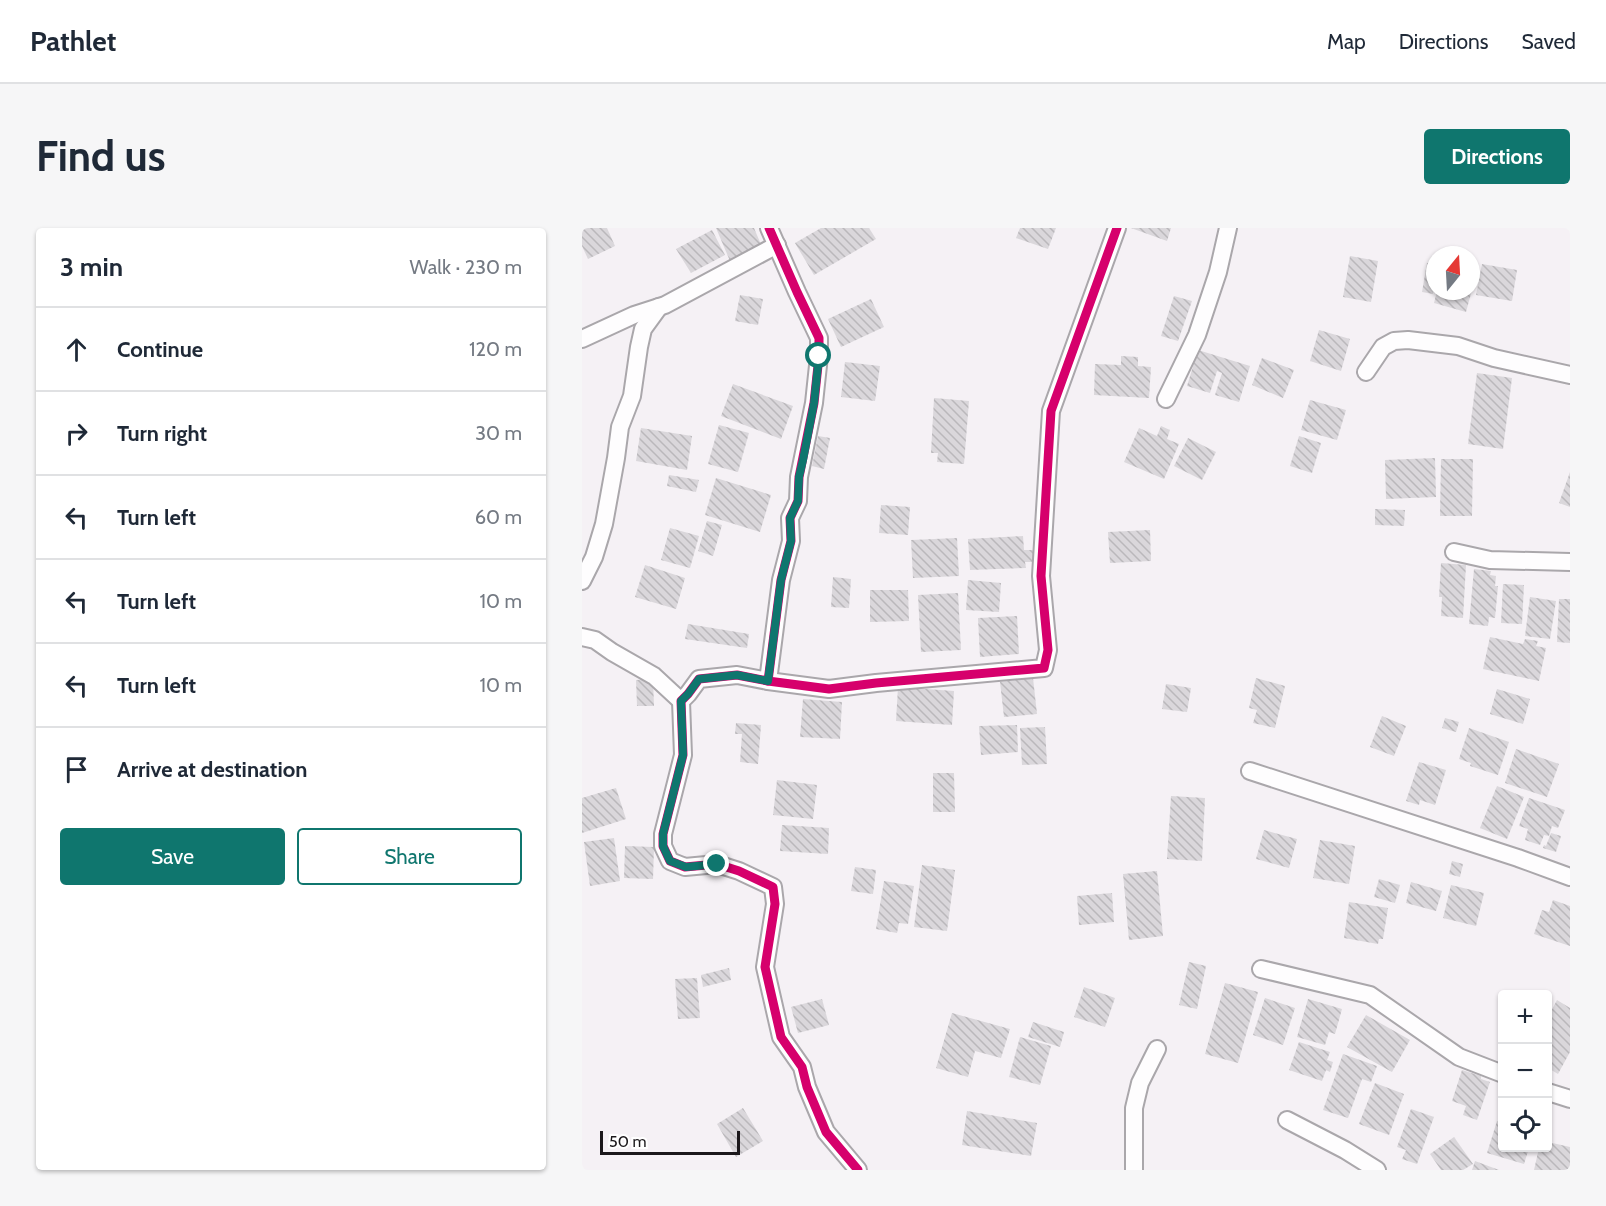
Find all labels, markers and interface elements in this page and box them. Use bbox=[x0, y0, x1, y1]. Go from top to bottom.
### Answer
text: Pathlet bbox=[30, 24, 116, 58]
text: Map bbox=[1327, 29, 1366, 54]
text: Directions bbox=[1399, 29, 1488, 54]
text: Saved bbox=[1521, 29, 1576, 54]
button: Directions bbox=[1424, 129, 1570, 184]
text: Find us bbox=[36, 130, 165, 182]
north arrow bbox=[1426, 246, 1480, 300]
text: 3 min bbox=[60, 251, 123, 283]
text: Walk · 230 m bbox=[410, 255, 522, 279]
icon: ahead bbox=[60, 333, 93, 366]
text: Continue bbox=[117, 336, 203, 363]
text: 120 m bbox=[469, 337, 522, 361]
route start bbox=[805, 342, 831, 368]
icon: right bbox=[60, 417, 93, 450]
text: Turn right bbox=[117, 420, 207, 447]
text: 30 m bbox=[475, 421, 522, 445]
icon: left bbox=[60, 501, 93, 534]
text: Turn left bbox=[117, 504, 196, 531]
text: 60 m bbox=[475, 505, 522, 529]
icon: left bbox=[60, 585, 93, 618]
text: Turn left bbox=[117, 588, 196, 615]
text: 10 m bbox=[479, 589, 522, 613]
icon: left bbox=[60, 669, 93, 702]
text: Turn left bbox=[117, 672, 196, 699]
text: 10 m bbox=[479, 673, 522, 697]
icon: arrive bbox=[60, 753, 93, 786]
text: Arrive at destination bbox=[117, 756, 307, 783]
button: Save bbox=[60, 828, 285, 885]
button: Share bbox=[297, 828, 522, 885]
route end bbox=[703, 850, 729, 876]
map controls bbox=[1498, 990, 1552, 1152]
button: + bbox=[1498, 990, 1552, 1044]
button: − bbox=[1498, 1044, 1552, 1098]
button: locate bbox=[1498, 1098, 1552, 1152]
scale bar bbox=[600, 1128, 740, 1156]
text: 50 m bbox=[609, 1132, 646, 1151]

